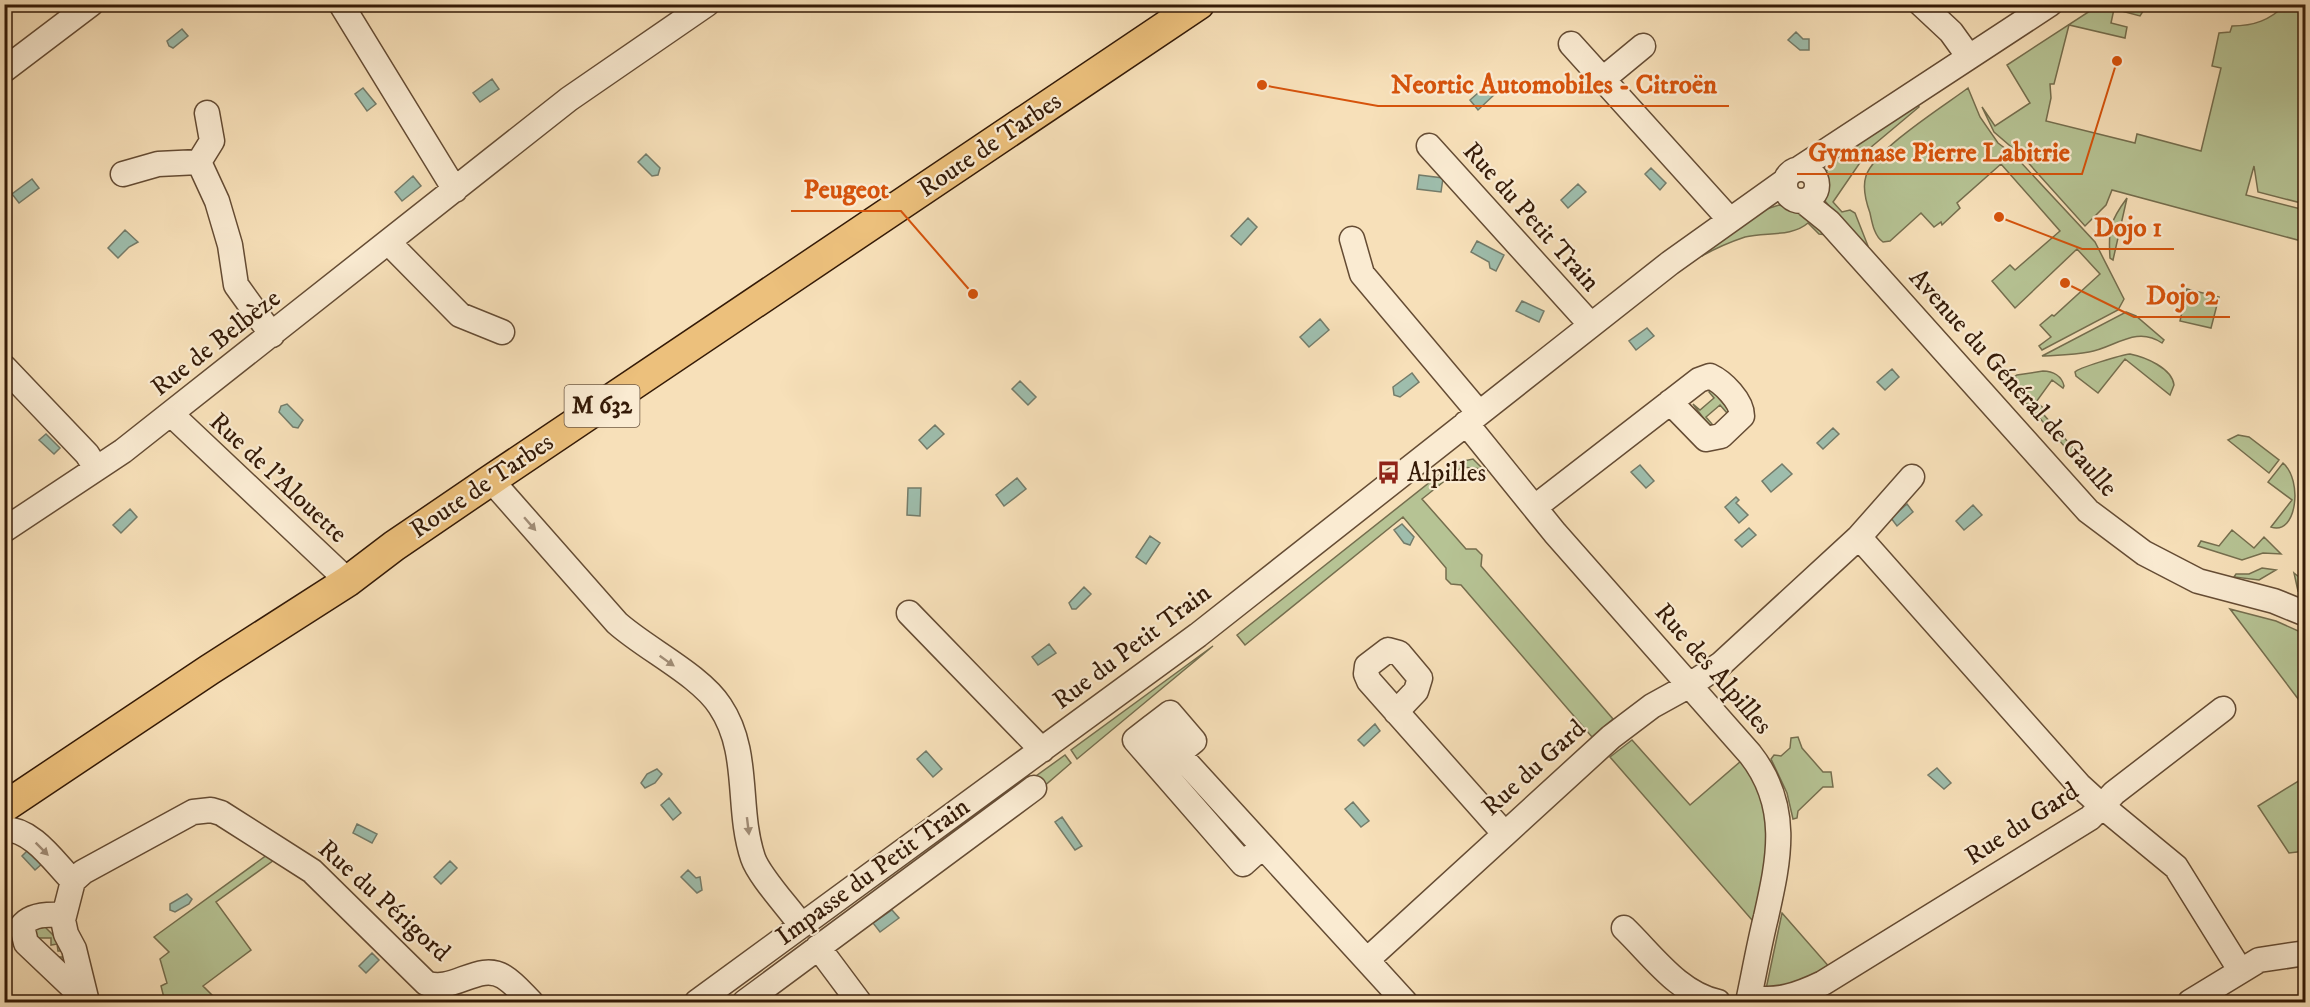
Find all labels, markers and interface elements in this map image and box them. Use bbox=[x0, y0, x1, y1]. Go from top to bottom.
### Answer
callout: Neortic Automobiles - Citroën bbox=[1378, 61, 1729, 106]
text: Neortic Automobiles - Citroën bbox=[1391, 68, 1718, 102]
street label: Route de Tarbes bbox=[912, 85, 1068, 205]
callout: Gymnase Pierre Labitrie bbox=[1797, 129, 2082, 174]
street label: Rue du Petit Train bbox=[1455, 135, 1607, 299]
text: Gymnase Pierre Labitrie bbox=[1808, 136, 2070, 170]
callout: Peugeot bbox=[791, 166, 901, 211]
text: Peugeot bbox=[803, 173, 889, 207]
callout: Dojo 1 bbox=[2082, 204, 2174, 249]
text: Dojo 1 bbox=[2094, 211, 2162, 245]
street label: Avenue du Général de Gaulle bbox=[1902, 262, 2124, 504]
callout: Dojo 2 bbox=[2134, 272, 2230, 317]
text: Dojo 2 bbox=[2146, 279, 2219, 313]
street label: Rue de Belbèze bbox=[145, 282, 287, 404]
road number: M 632 bbox=[564, 385, 640, 427]
street label: Rue de l'Alouette bbox=[202, 406, 354, 550]
street label: Route de Tarbes bbox=[404, 426, 560, 546]
place label: Alpilles bbox=[1407, 457, 1486, 490]
bus stop icon: Alpilles bbox=[1376, 460, 1402, 486]
one-way arrow bbox=[523, 516, 537, 531]
street label: Rue du Petit Train bbox=[1046, 577, 1218, 717]
street label: Rue des Alpilles bbox=[1647, 597, 1779, 741]
one-way arrow bbox=[658, 655, 674, 667]
street label: Rue du Gard bbox=[1475, 713, 1593, 823]
street label: Rue du Gard bbox=[1959, 775, 2085, 873]
street label: Impasse du Petit Train bbox=[770, 790, 977, 953]
one-way arrow bbox=[743, 817, 753, 836]
street label: Rue du Périgord bbox=[311, 833, 457, 969]
one-way arrow bbox=[35, 842, 49, 857]

